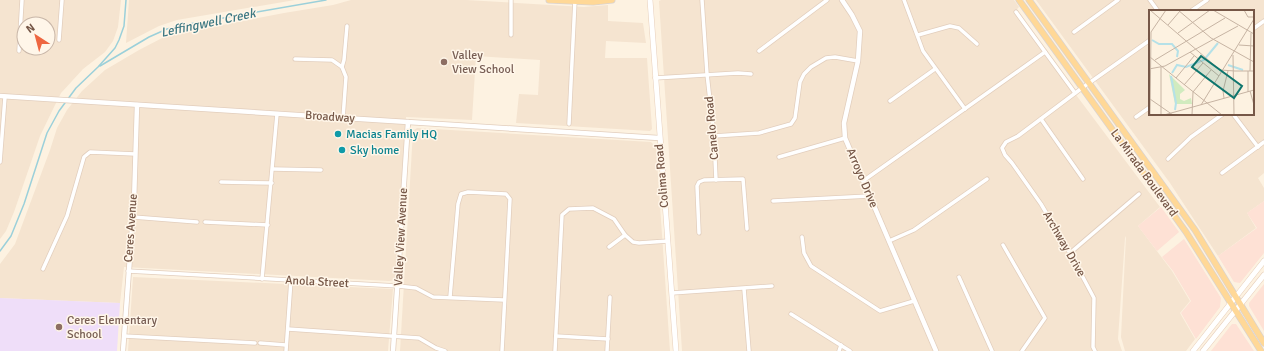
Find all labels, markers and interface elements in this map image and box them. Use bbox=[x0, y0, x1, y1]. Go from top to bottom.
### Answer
water label: Leffingwell Creek bbox=[159, 5, 258, 41]
inset map bbox=[1149, 10, 1254, 115]
north arrow bbox=[16, 16, 56, 56]
text: N bbox=[23, 21, 37, 36]
place label: Valley View School bbox=[452, 48, 515, 77]
marker: Valley View School bbox=[439, 57, 449, 67]
street label: Canelo Road bbox=[702, 96, 722, 160]
street label: Broadway bbox=[305, 108, 356, 126]
street label: La Mirada Boulevard bbox=[1107, 126, 1181, 220]
place label: Macias Family HQ bbox=[346, 127, 437, 142]
marker: Macias Family HQ bbox=[333, 129, 343, 139]
place label: Sky home bbox=[350, 143, 399, 158]
street label: Colima Road bbox=[652, 143, 672, 209]
marker: Sky home bbox=[337, 145, 347, 155]
street label: Arroyo Drive bbox=[843, 146, 881, 210]
street label: Valley View Avenue bbox=[391, 188, 411, 286]
street label: Ceres Avenue bbox=[121, 193, 141, 263]
street label: Archway Drive bbox=[1039, 209, 1089, 279]
street label: Anola Street bbox=[285, 273, 349, 291]
place label: Ceres Elementary School bbox=[67, 313, 158, 342]
marker: Ceres Elementary School bbox=[54, 322, 64, 332]

